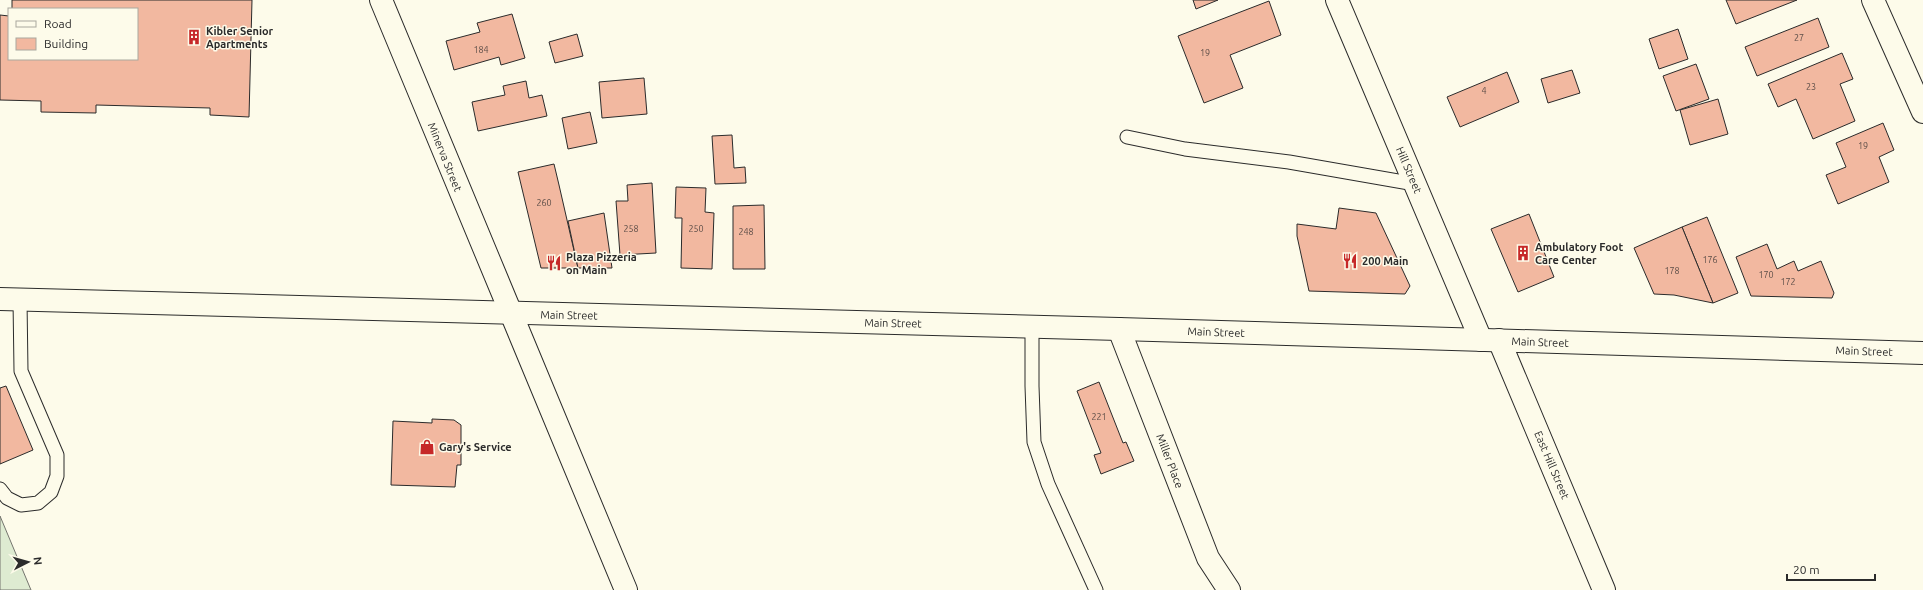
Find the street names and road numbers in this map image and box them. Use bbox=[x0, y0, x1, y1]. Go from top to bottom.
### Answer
street label: Minerva Street bbox=[426, 121, 465, 194]
street label: Hill Street bbox=[1394, 145, 1424, 196]
street label: Main Street bbox=[540, 308, 598, 322]
street label: Main Street bbox=[864, 316, 922, 330]
street label: Main Street bbox=[1187, 325, 1246, 339]
street label: Main Street bbox=[1511, 335, 1570, 349]
street label: Main Street bbox=[1835, 344, 1894, 358]
street label: East Hill Street bbox=[1532, 429, 1572, 501]
street label: Miller Place bbox=[1154, 432, 1186, 490]

